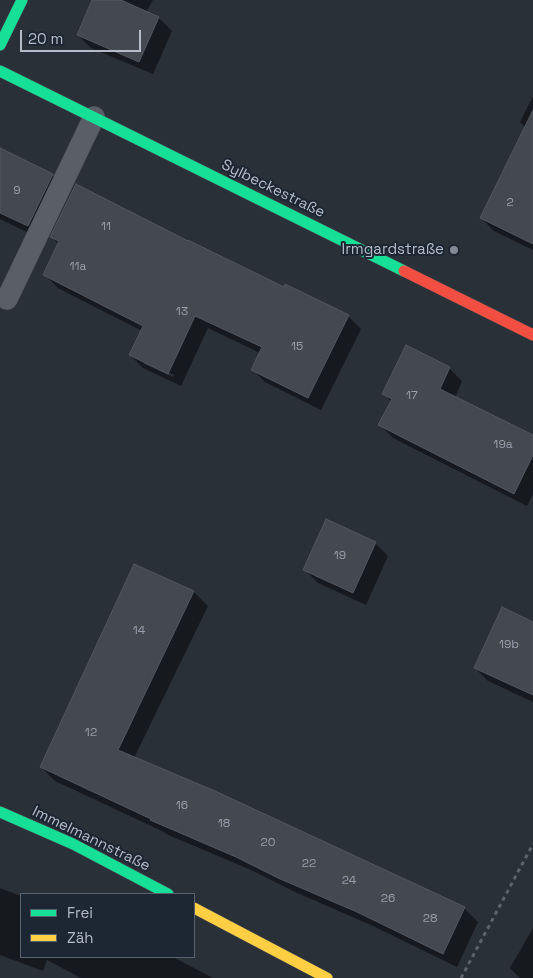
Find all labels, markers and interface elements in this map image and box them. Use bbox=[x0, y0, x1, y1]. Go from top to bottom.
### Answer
scale bar bbox=[22, 20, 144, 52]
text: 20 m bbox=[28, 29, 63, 48]
street label: Sylbeckestraße bbox=[218, 156, 328, 222]
house number: 9 bbox=[13, 184, 21, 198]
house number: 2 bbox=[506, 196, 514, 210]
house number: 11 bbox=[101, 220, 111, 234]
place label: Irmgardstraße bbox=[342, 241, 444, 259]
marker: Irmgardstraße bbox=[448, 244, 460, 256]
house number: 11a bbox=[70, 260, 86, 274]
house number: 13 bbox=[176, 305, 188, 319]
house number: 15 bbox=[291, 340, 303, 354]
house number: 17 bbox=[406, 389, 418, 403]
house number: 19a bbox=[493, 438, 513, 452]
house number: 19 bbox=[334, 549, 346, 563]
house number: 14 bbox=[133, 624, 145, 638]
house number: 19b bbox=[499, 638, 519, 652]
house number: 12 bbox=[85, 726, 97, 740]
house number: 16 bbox=[176, 799, 188, 813]
street label: Immelmannstraße bbox=[29, 803, 153, 875]
house number: 18 bbox=[218, 817, 230, 831]
house number: 20 bbox=[261, 836, 275, 850]
house number: 22 bbox=[302, 857, 316, 871]
house number: 24 bbox=[342, 874, 356, 888]
house number: 26 bbox=[381, 892, 395, 906]
legend bbox=[20, 893, 195, 958]
text: Frei bbox=[67, 903, 93, 922]
house number: 28 bbox=[423, 912, 437, 926]
text: Zäh bbox=[67, 928, 93, 947]

